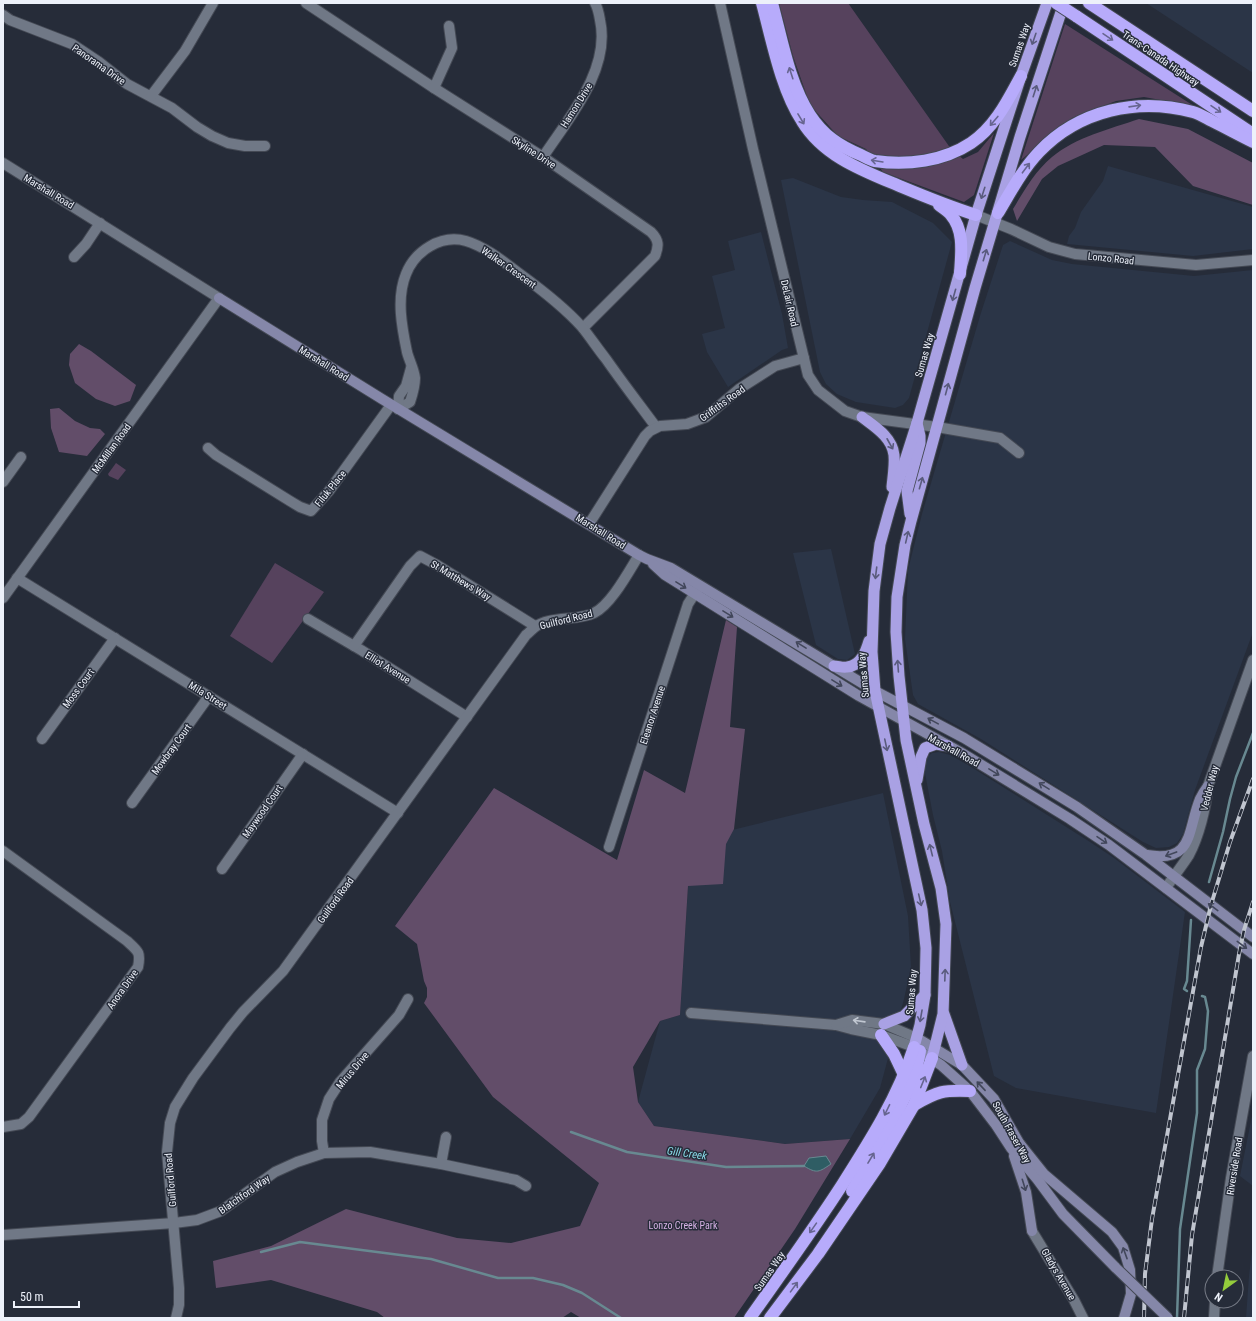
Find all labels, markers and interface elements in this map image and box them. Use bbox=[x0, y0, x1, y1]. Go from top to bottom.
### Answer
street label: Sumas Way bbox=[1007, 22, 1032, 68]
street label: Trans-Canada Highway bbox=[1120, 29, 1201, 88]
one-way arrow bbox=[1030, 33, 1037, 46]
one-way arrow bbox=[1102, 33, 1113, 41]
street label: Panorama Drive bbox=[70, 42, 128, 87]
one-way arrow bbox=[787, 67, 795, 79]
street label: Hamon Drive bbox=[558, 81, 595, 130]
one-way arrow bbox=[1032, 85, 1039, 98]
one-way arrow bbox=[1129, 102, 1142, 110]
one-way arrow bbox=[1211, 105, 1222, 113]
one-way arrow bbox=[797, 113, 805, 124]
one-way arrow bbox=[989, 115, 998, 126]
street label: Skyline Drive bbox=[510, 134, 558, 171]
one-way arrow bbox=[871, 157, 884, 165]
one-way arrow bbox=[1022, 163, 1031, 174]
street label: Marshall Road bbox=[22, 172, 76, 211]
one-way arrow bbox=[979, 186, 987, 198]
street label: Walker Crescent bbox=[479, 245, 538, 290]
one-way arrow bbox=[982, 249, 989, 262]
street label: Lonzo Road bbox=[1087, 251, 1135, 266]
street label: DeLair Road bbox=[779, 279, 800, 328]
one-way arrow bbox=[950, 288, 957, 301]
street label: Sumas Way bbox=[913, 332, 936, 379]
street label: Marshall Road bbox=[297, 344, 351, 383]
street label: Griffiths Road bbox=[697, 383, 747, 424]
one-way arrow bbox=[944, 383, 951, 396]
street label: McMillan Road bbox=[90, 421, 133, 475]
one-way arrow bbox=[886, 437, 894, 449]
street label: Filuk Place bbox=[313, 468, 348, 508]
one-way arrow bbox=[918, 477, 926, 490]
street label: Marshall Road bbox=[574, 512, 628, 551]
one-way arrow bbox=[904, 531, 912, 544]
street label: St Matthews Way bbox=[429, 558, 493, 603]
one-way arrow bbox=[872, 566, 880, 579]
one-way arrow bbox=[676, 581, 687, 589]
street label: Guilford Road bbox=[539, 608, 594, 631]
one-way arrow bbox=[722, 610, 734, 618]
one-way arrow bbox=[795, 641, 807, 649]
street label: Elliot Avenue bbox=[363, 649, 413, 686]
street label: Sumas Way bbox=[856, 652, 871, 698]
one-way arrow bbox=[895, 660, 902, 673]
street label: Moss Court bbox=[61, 667, 96, 710]
street label: Mila Street bbox=[187, 679, 229, 711]
one-way arrow bbox=[831, 680, 843, 688]
street label: Eleanor Avenue bbox=[638, 684, 667, 746]
one-way arrow bbox=[927, 717, 939, 725]
street label: Mowbray Court bbox=[149, 722, 193, 777]
street label: Marshall Road bbox=[926, 732, 981, 769]
one-way arrow bbox=[883, 738, 891, 751]
street label: Vedder Way bbox=[1199, 764, 1220, 812]
one-way arrow bbox=[988, 768, 1000, 776]
one-way arrow bbox=[1038, 782, 1050, 790]
street label: Maywood Court bbox=[240, 783, 285, 840]
one-way arrow bbox=[1096, 837, 1108, 845]
one-way arrow bbox=[927, 844, 934, 857]
one-way arrow bbox=[1165, 851, 1177, 859]
street label: Guilford Road bbox=[315, 875, 356, 925]
one-way arrow bbox=[916, 893, 924, 906]
one-way arrow bbox=[1208, 902, 1219, 911]
one-way arrow bbox=[1236, 941, 1247, 949]
street label: Anora Drive bbox=[105, 967, 140, 1011]
street label: Sumas Way bbox=[904, 969, 919, 1015]
one-way arrow bbox=[941, 969, 948, 982]
one-way arrow bbox=[917, 1009, 925, 1022]
one-way arrow bbox=[853, 1017, 866, 1025]
street label: Mirus Drive bbox=[334, 1049, 371, 1091]
one-way arrow bbox=[920, 1076, 928, 1088]
one-way arrow bbox=[977, 1081, 986, 1091]
street label: South Fraser Way bbox=[990, 1100, 1033, 1165]
one-way arrow bbox=[883, 1104, 890, 1116]
street label: Riverside Road bbox=[1224, 1136, 1245, 1196]
water label: Gill Creek bbox=[666, 1144, 708, 1163]
street label: Guilford Road bbox=[163, 1153, 178, 1207]
one-way arrow bbox=[867, 1153, 875, 1164]
street label: Blatchford Way bbox=[217, 1173, 272, 1216]
one-way arrow bbox=[1021, 1179, 1028, 1192]
park label: Lonzo Creek Park bbox=[649, 1220, 718, 1231]
one-way arrow bbox=[809, 1223, 817, 1234]
street label: Gladys Avenue bbox=[1039, 1246, 1078, 1302]
one-way arrow bbox=[1120, 1248, 1128, 1260]
street label: Sumas Way bbox=[752, 1249, 787, 1293]
north arrow bbox=[1204, 1269, 1244, 1309]
one-way arrow bbox=[789, 1281, 798, 1292]
scale bar bbox=[14, 1283, 79, 1309]
text: 50 m bbox=[20, 1290, 44, 1304]
text: N bbox=[1212, 1290, 1225, 1304]

